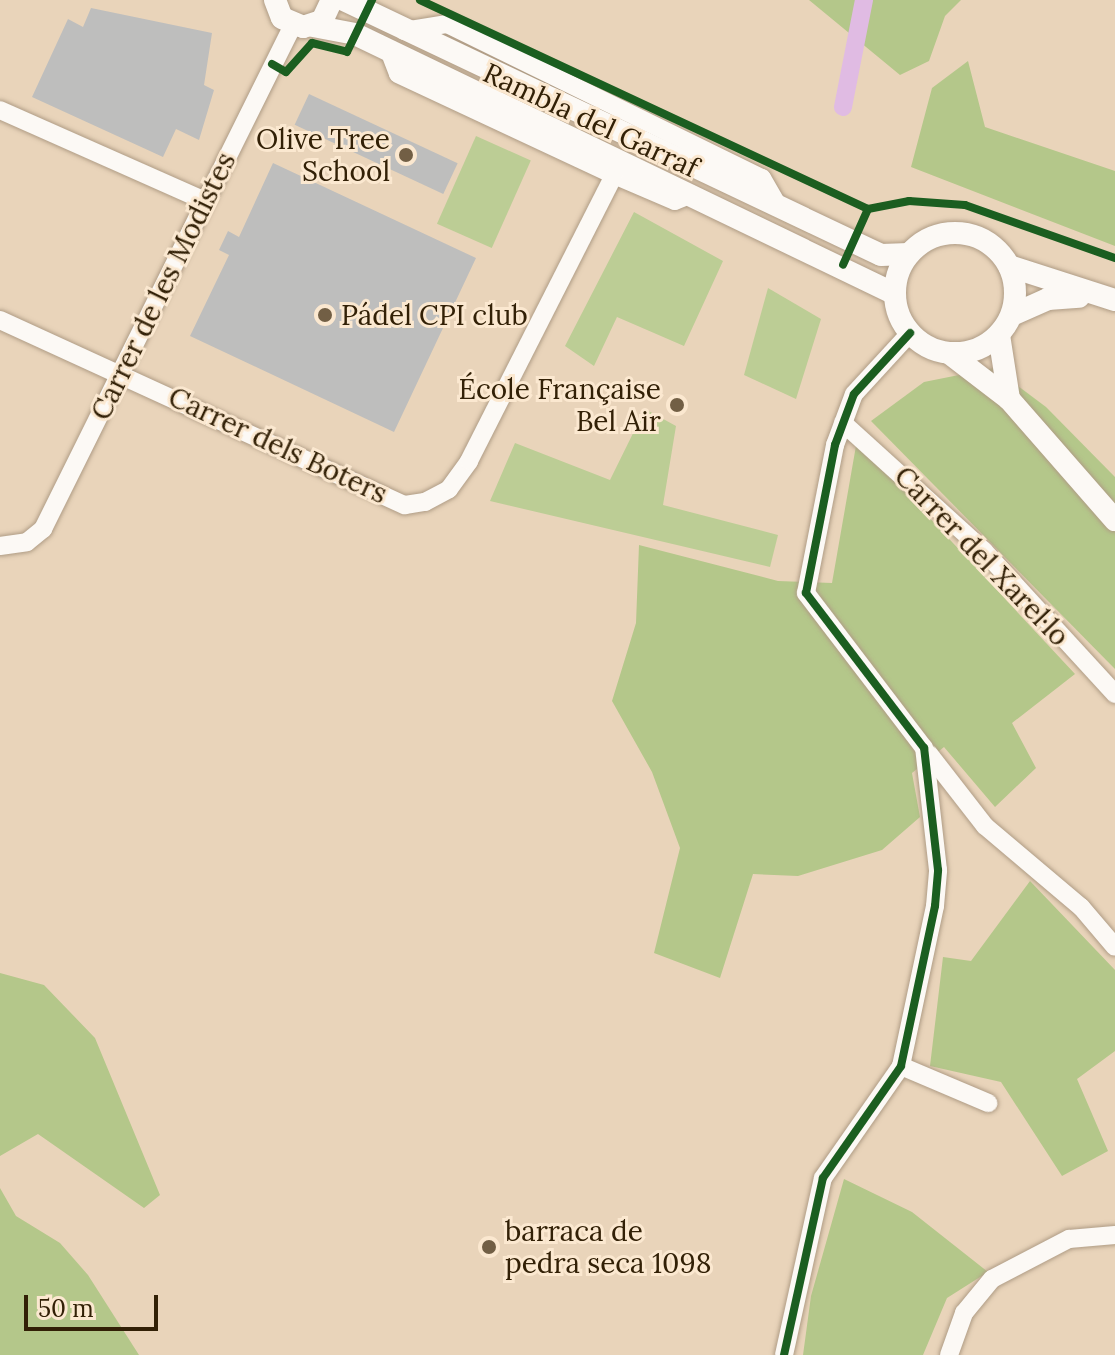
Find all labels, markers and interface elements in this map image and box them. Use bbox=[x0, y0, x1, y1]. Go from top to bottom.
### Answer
street label: Rambla del Garraf bbox=[478, 55, 704, 185]
place label: Olive Tree School bbox=[256, 122, 390, 188]
marker: Olive Tree School bbox=[397, 146, 415, 164]
street label: Carrer de les Modistes bbox=[84, 147, 242, 425]
place label: Pádel CPI club bbox=[341, 298, 528, 332]
marker: Pádel CPI club bbox=[316, 306, 334, 324]
place label: École Française Bel Air bbox=[459, 372, 661, 438]
street label: Carrer dels Boters bbox=[163, 380, 393, 510]
marker: École Française Bel Air bbox=[668, 396, 686, 414]
street label: Carrer del Xarel·lo bbox=[888, 459, 1076, 653]
place label: barraca de pedra seca 1098 bbox=[505, 1214, 711, 1280]
marker: barraca de pedra seca 1098 bbox=[480, 1238, 498, 1256]
scale bar bbox=[28, 1279, 162, 1329]
text: 50 m bbox=[38, 1293, 94, 1324]

